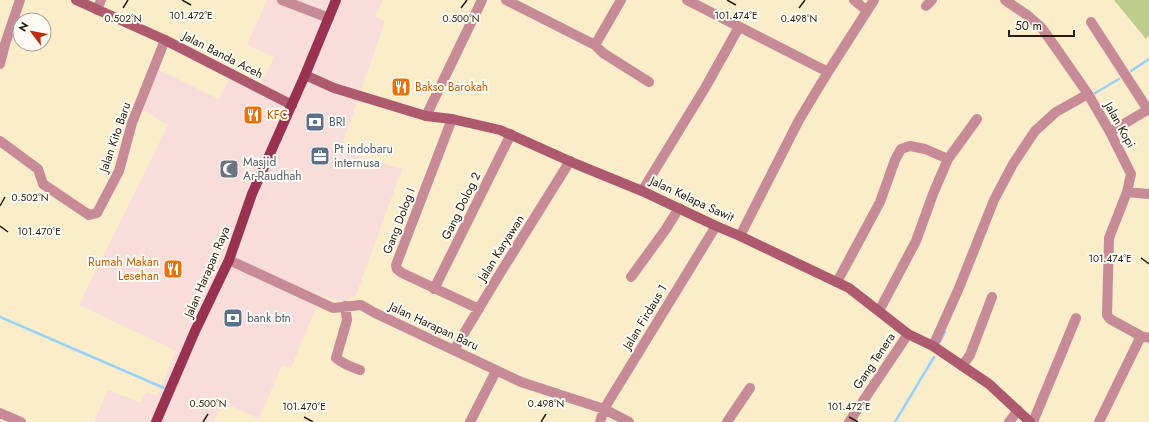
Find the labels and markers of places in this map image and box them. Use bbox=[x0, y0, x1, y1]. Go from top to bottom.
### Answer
restaurant icon: Bakso Barokah bbox=[390, 76, 412, 98]
place label: Bakso Barokah bbox=[415, 78, 488, 96]
restaurant icon: KFC bbox=[242, 104, 264, 126]
place label: KFC bbox=[267, 106, 288, 124]
bank icon: BRI bbox=[304, 111, 326, 133]
place label: BRI bbox=[329, 113, 345, 131]
place label: Pt indobaru internusa bbox=[334, 140, 393, 172]
office icon: Pt indobaru internusa bbox=[309, 145, 331, 167]
place label: Masjid Ar-Raudhah bbox=[243, 153, 302, 185]
mosque icon: Masjid Ar-Raudhah bbox=[218, 158, 240, 180]
place label: Rumah Makan Lesehan bbox=[88, 253, 159, 285]
restaurant icon: Rumah Makan Lesehan bbox=[162, 258, 184, 280]
bank icon: bank btn bbox=[222, 307, 244, 329]
place label: bank btn bbox=[247, 309, 291, 327]

